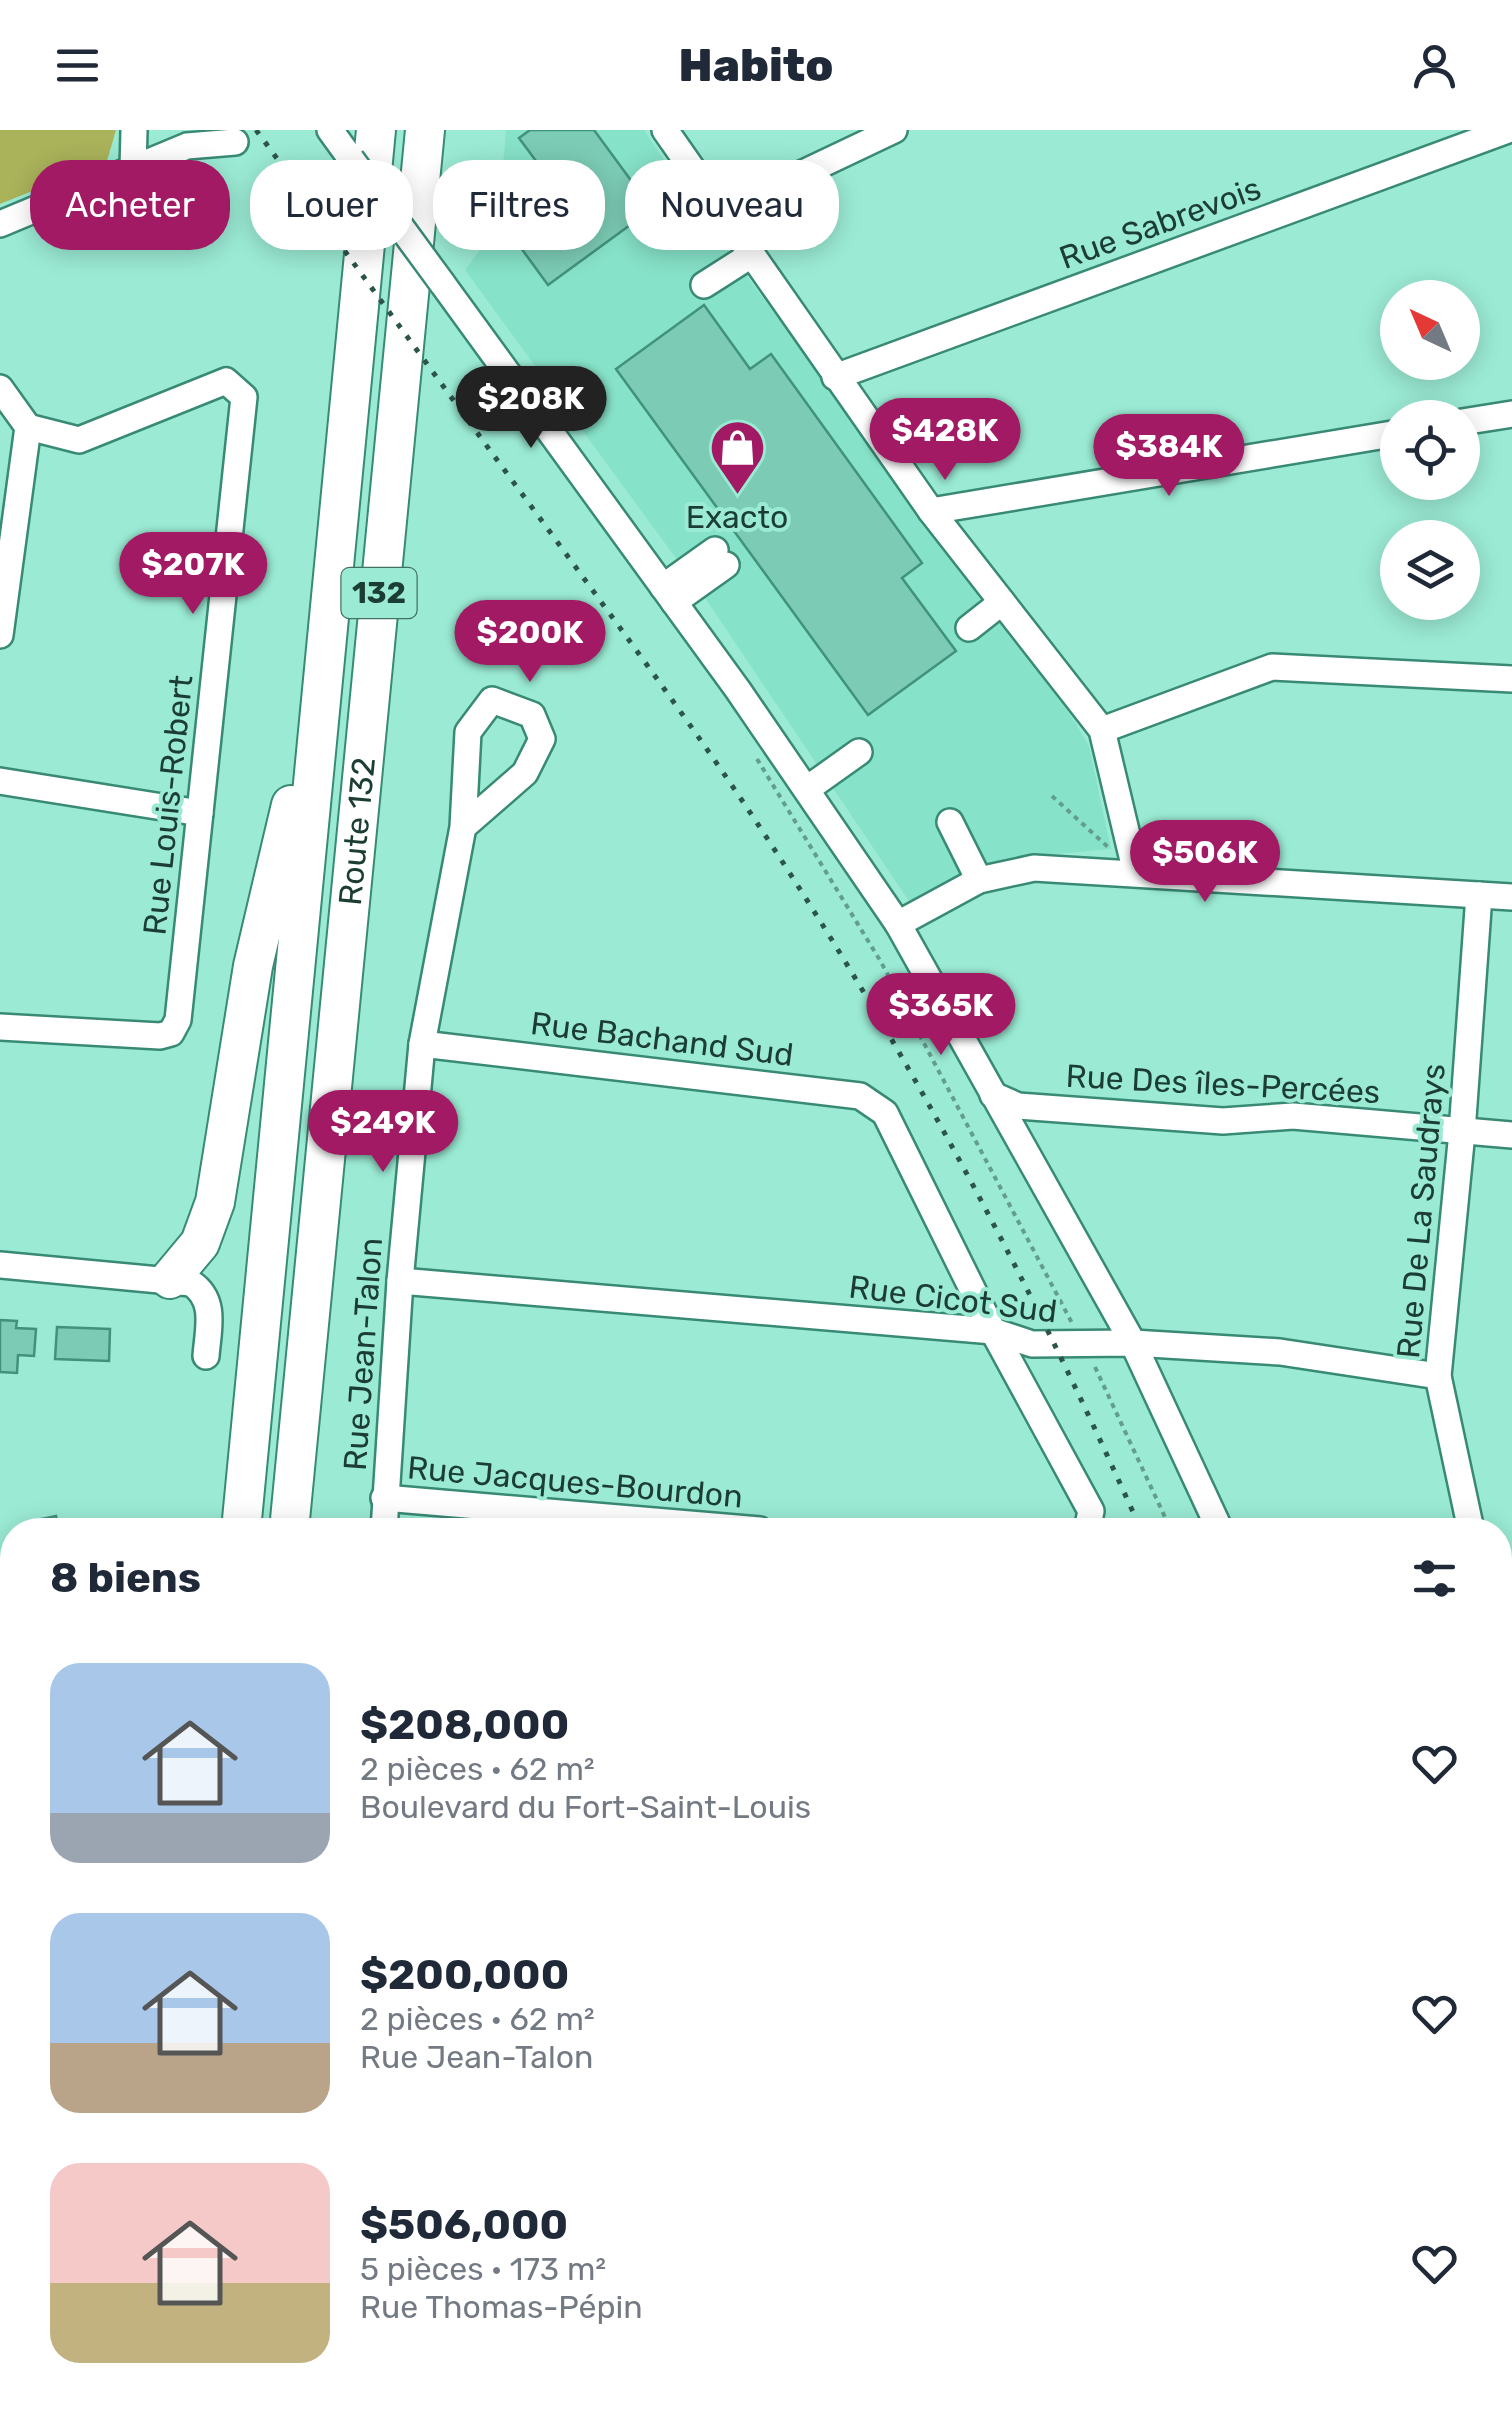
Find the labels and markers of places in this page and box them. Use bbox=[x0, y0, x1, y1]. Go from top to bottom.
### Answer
pin: $208K bbox=[461, 366, 601, 451]
pin: $428K bbox=[875, 398, 1015, 483]
pin: $384K bbox=[1099, 414, 1239, 499]
shop icon: Exacto bbox=[707, 418, 767, 497]
place label: Exacto bbox=[686, 498, 788, 536]
pin: $207K bbox=[123, 532, 263, 617]
pin: $200K bbox=[460, 600, 600, 685]
pin: $506K bbox=[1135, 820, 1275, 905]
pin: $365K bbox=[871, 973, 1011, 1058]
pin: $249K bbox=[313, 1090, 453, 1175]

